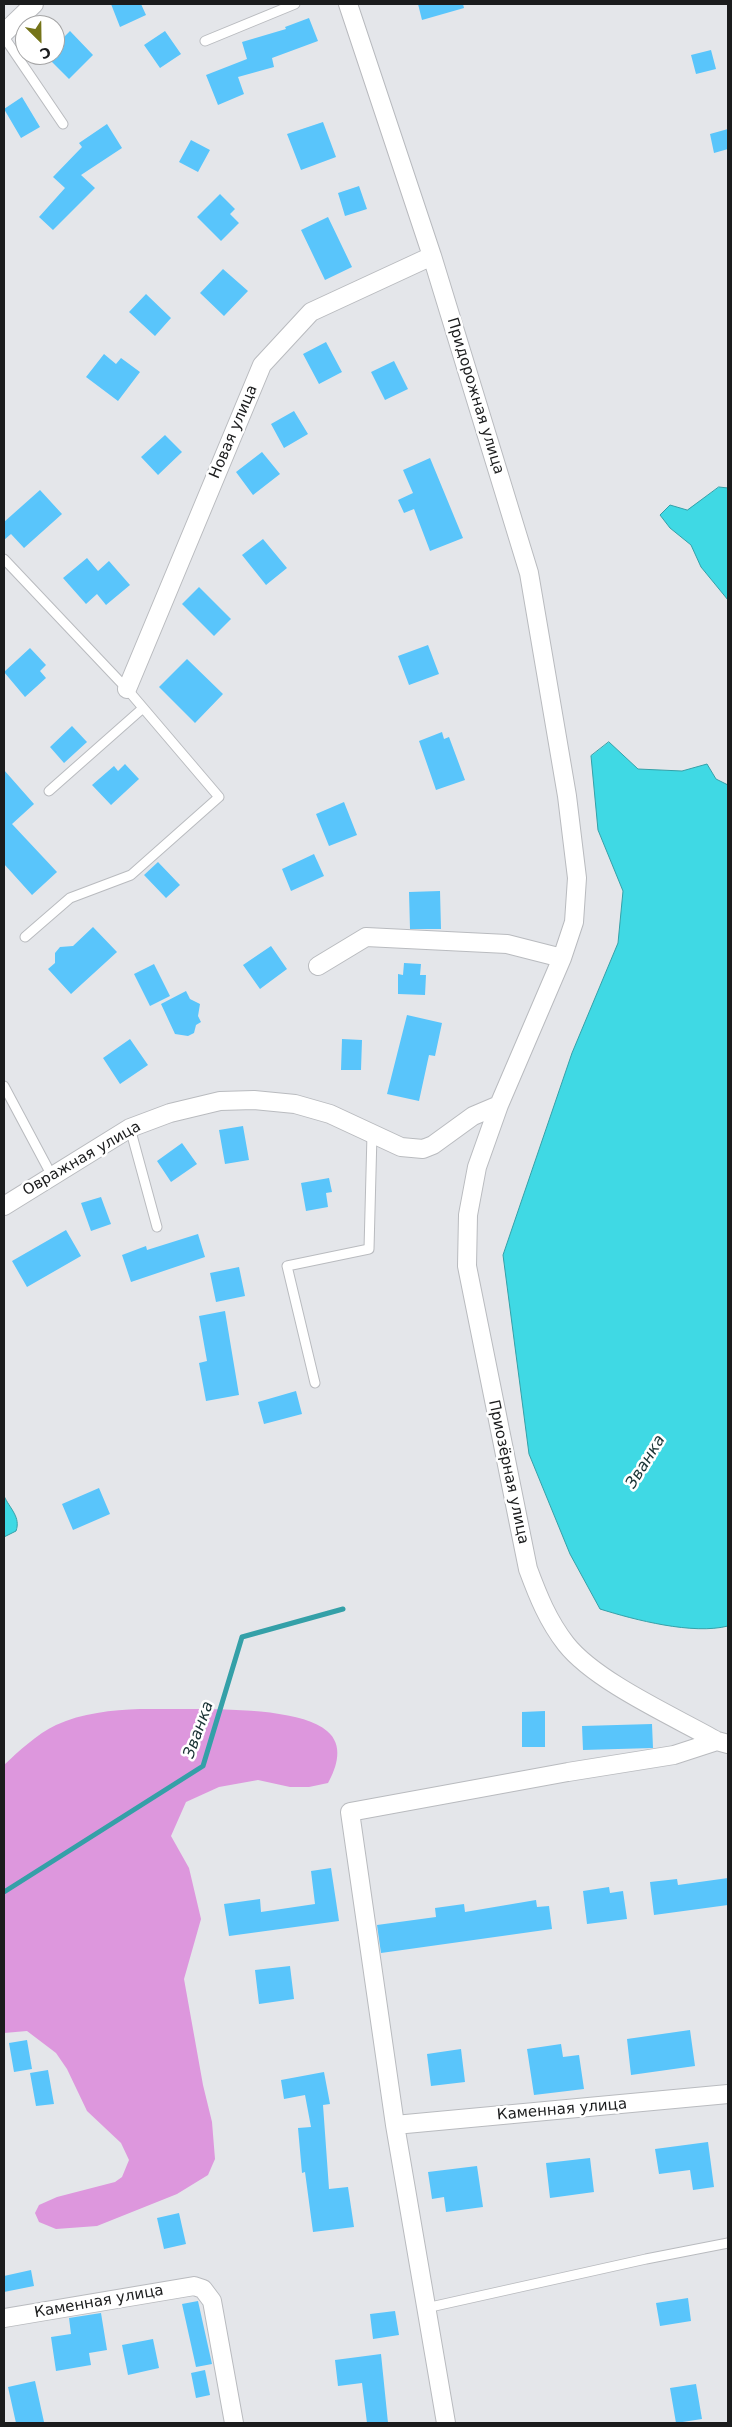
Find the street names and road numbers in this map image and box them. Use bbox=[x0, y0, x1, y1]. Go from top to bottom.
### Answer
street label: Придорожная улица bbox=[443, 316, 507, 476]
street label: Новая улица bbox=[206, 383, 262, 481]
street label: Овражная улица bbox=[20, 1118, 144, 1200]
street label: Приозёрная улица bbox=[484, 1398, 532, 1546]
street label: Каменная улица bbox=[496, 2095, 628, 2125]
street label: Каменная улица bbox=[33, 2282, 165, 2322]

